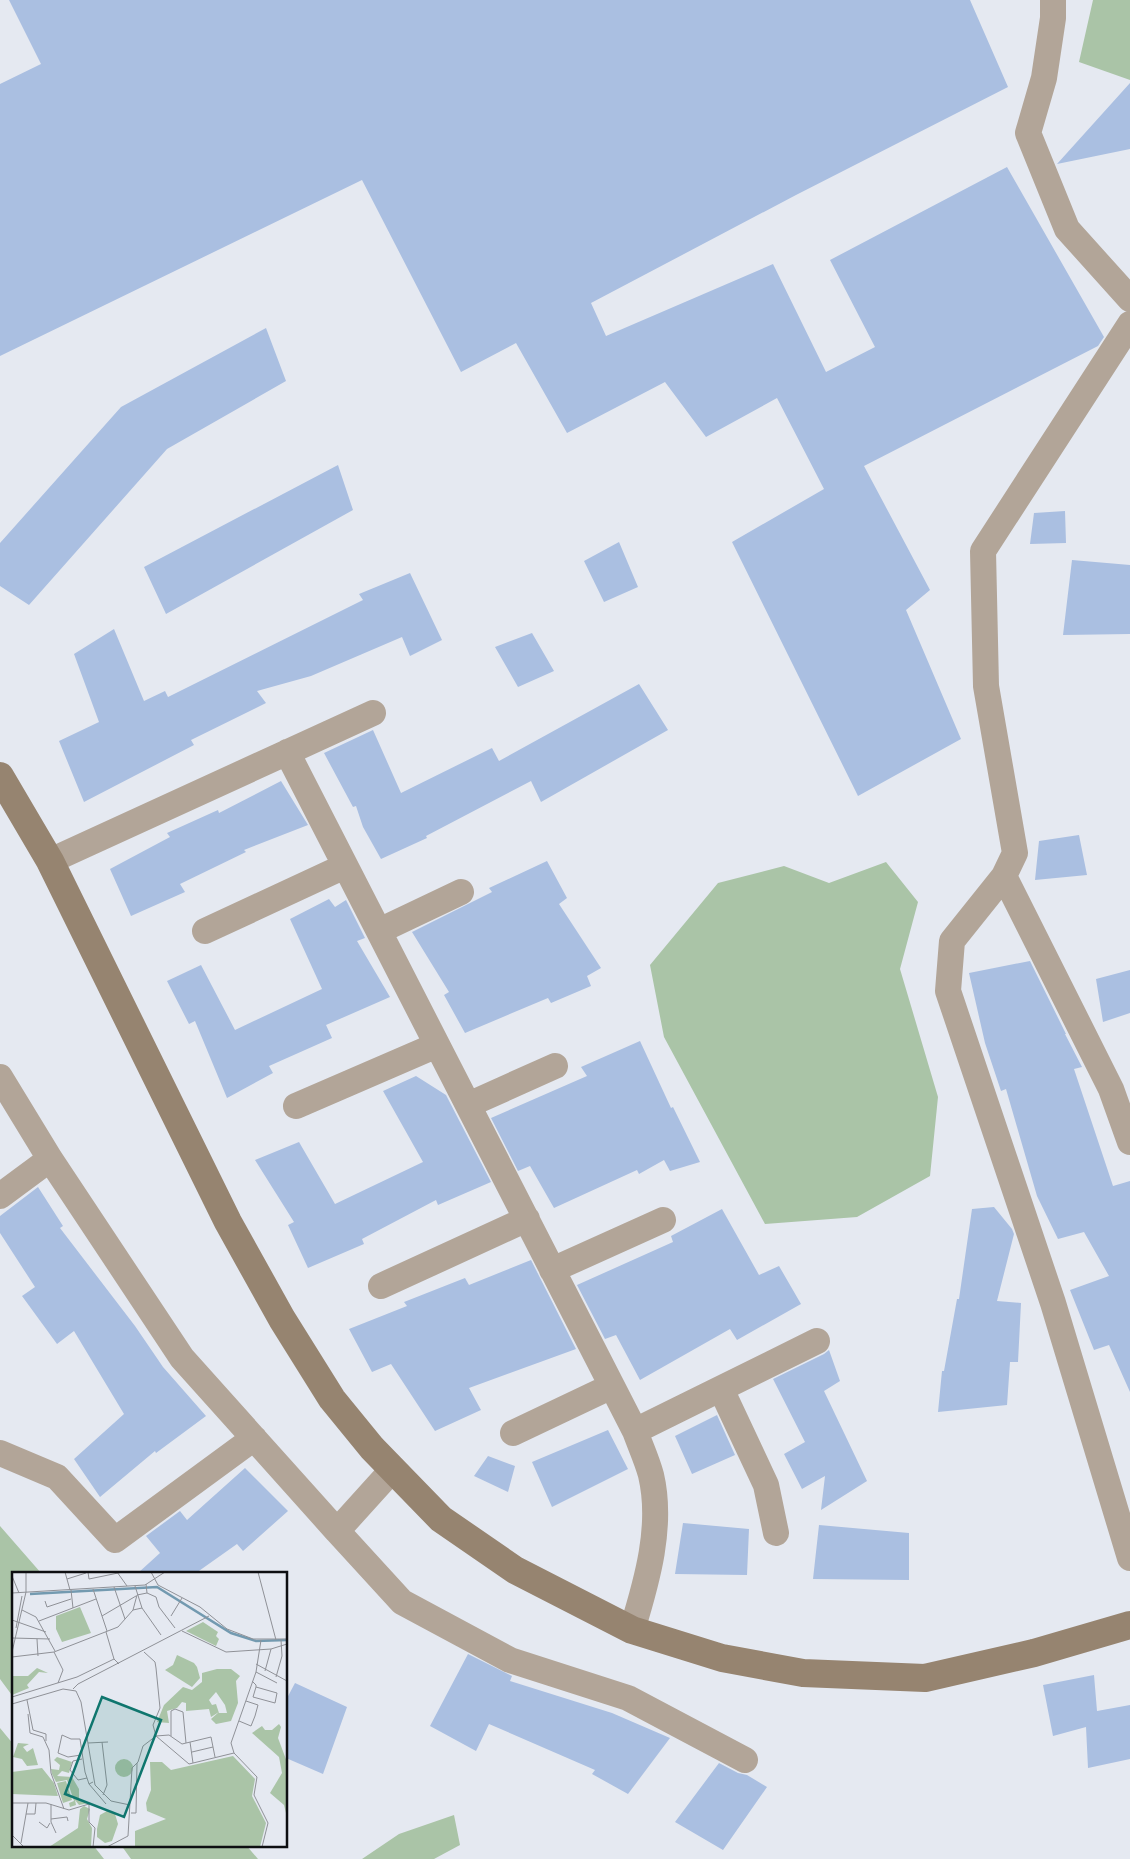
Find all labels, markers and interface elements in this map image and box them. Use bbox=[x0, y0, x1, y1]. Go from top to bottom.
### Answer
inset map bbox=[12, 1572, 288, 1846]

